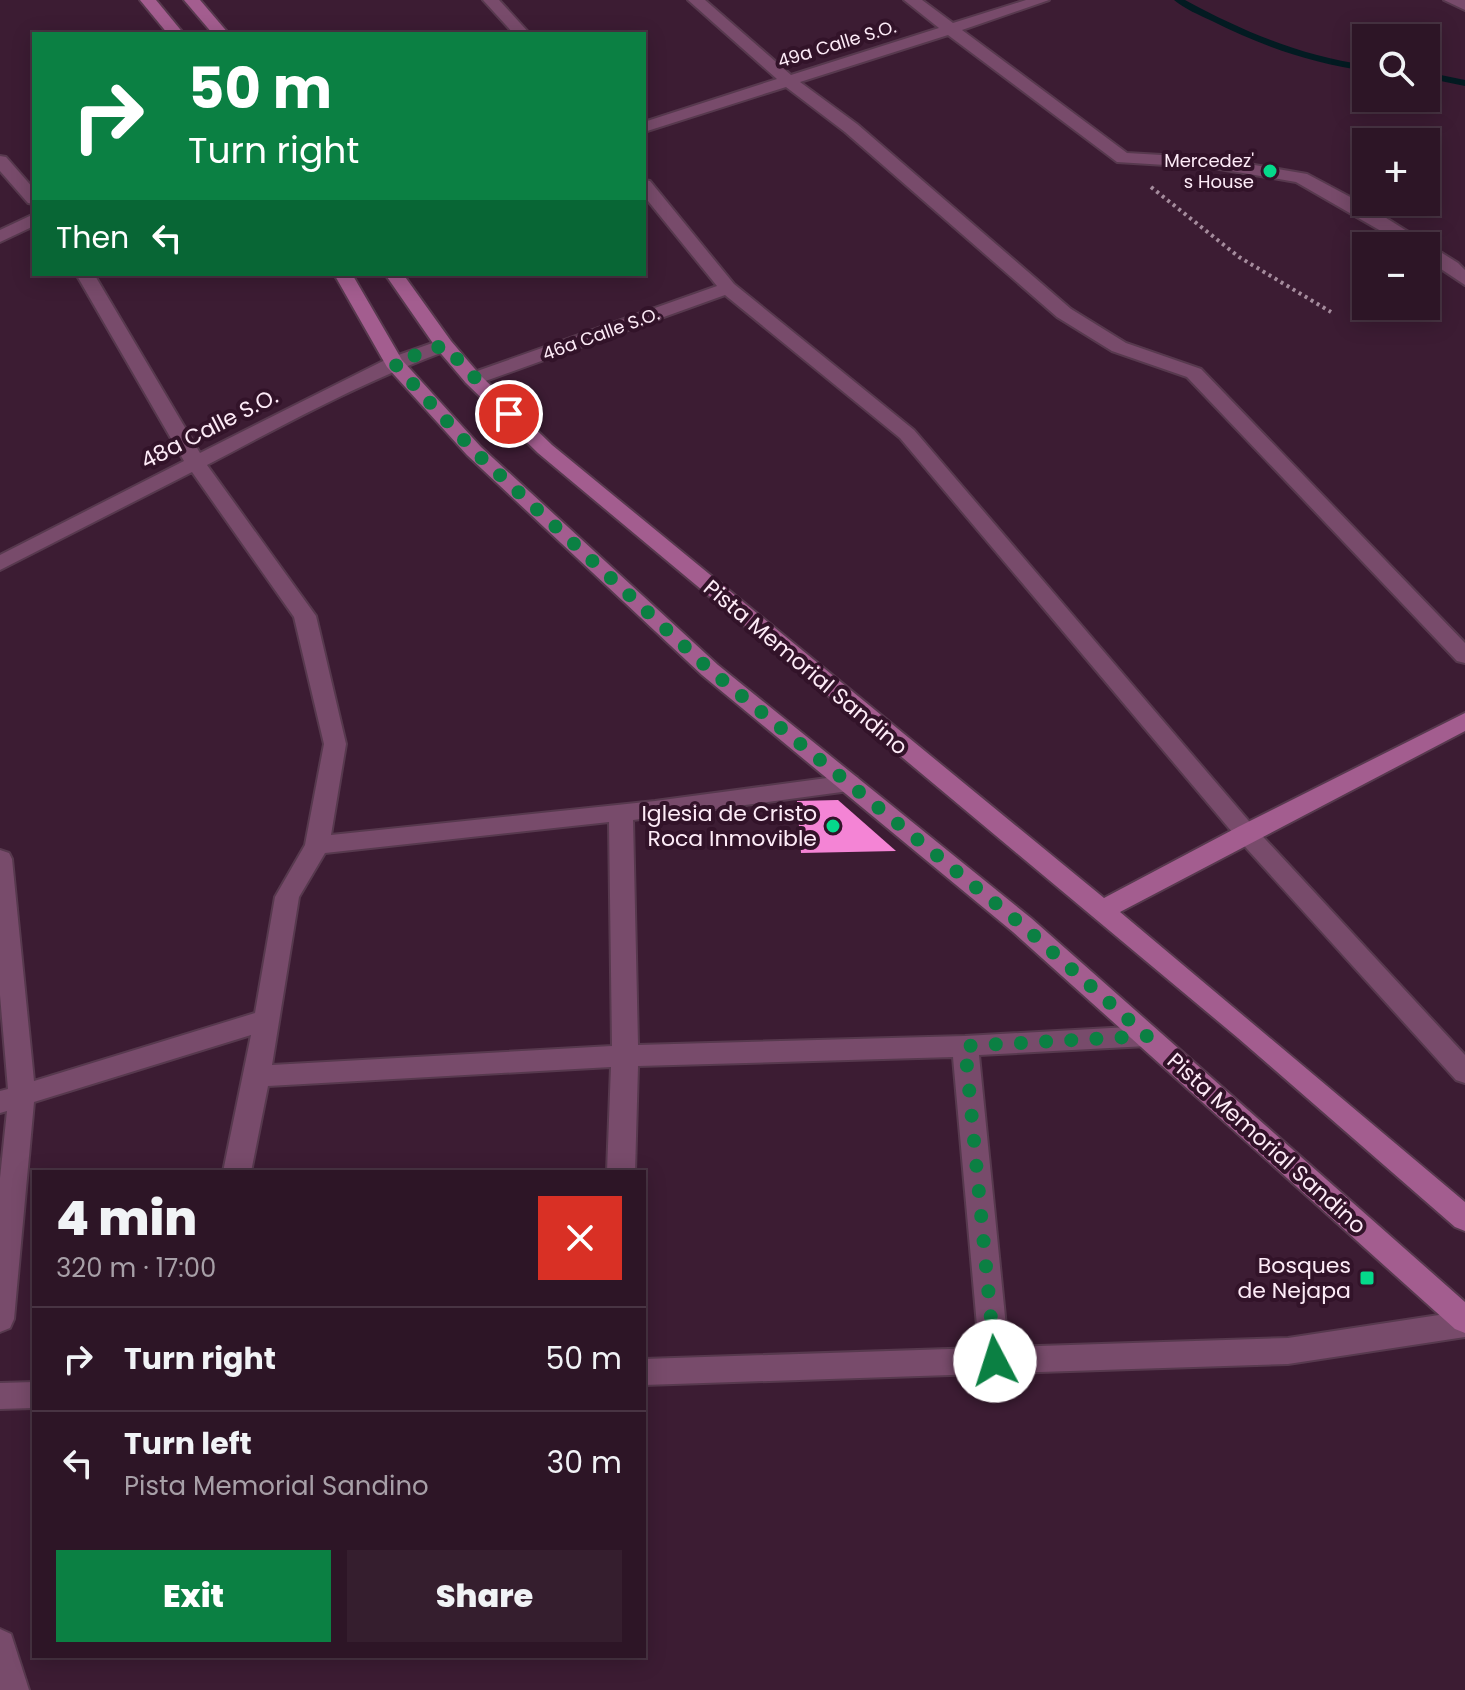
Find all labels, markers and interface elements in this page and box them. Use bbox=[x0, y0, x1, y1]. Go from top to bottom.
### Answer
street label: 49a Calle S.O. bbox=[774, 14, 899, 73]
map controls bbox=[1352, 24, 1440, 320]
button: search bbox=[1352, 24, 1440, 112]
text: 50 m bbox=[188, 49, 332, 128]
icon: right bbox=[56, 64, 160, 168]
text: Turn right bbox=[188, 125, 359, 176]
button: + bbox=[1352, 128, 1440, 216]
place label: Mercedez' s House bbox=[1164, 148, 1254, 194]
marker: Mercedez' s House bbox=[1261, 162, 1279, 180]
text: Then bbox=[56, 216, 129, 259]
icon: left bbox=[145, 216, 189, 260]
button: − bbox=[1352, 232, 1440, 320]
street label: 46a Calle S.O. bbox=[539, 301, 663, 366]
pin bbox=[475, 380, 543, 448]
street label: 48a Calle S.O. bbox=[135, 381, 283, 476]
icon: arrive bbox=[487, 392, 531, 436]
street label: Pista Memorial Sandino bbox=[697, 573, 914, 762]
place label: Iglesia de Cristo Roca Inmovible bbox=[641, 798, 817, 854]
marker: Iglesia de Cristo Roca Inmovible bbox=[824, 817, 842, 835]
street label: Pista Memorial Sandino bbox=[1161, 1046, 1373, 1241]
text: 4 min bbox=[56, 1185, 197, 1252]
button: close bbox=[538, 1196, 622, 1280]
text: 320 m · 17:00 bbox=[56, 1250, 216, 1286]
place label: Bosques de Nejapa bbox=[1237, 1250, 1351, 1306]
marker: Bosques de Nejapa bbox=[1358, 1269, 1376, 1287]
position arrow bbox=[953, 1319, 1037, 1403]
icon: right bbox=[56, 1337, 100, 1381]
text: Turn right bbox=[124, 1337, 276, 1380]
text: 50 m bbox=[545, 1337, 622, 1380]
text: Turn left bbox=[124, 1422, 252, 1465]
icon: left bbox=[56, 1441, 100, 1485]
text: 30 m bbox=[547, 1441, 622, 1484]
text: Pista Memorial Sandino bbox=[124, 1468, 429, 1504]
button: Exit bbox=[56, 1550, 331, 1642]
button: Share bbox=[347, 1550, 622, 1642]

